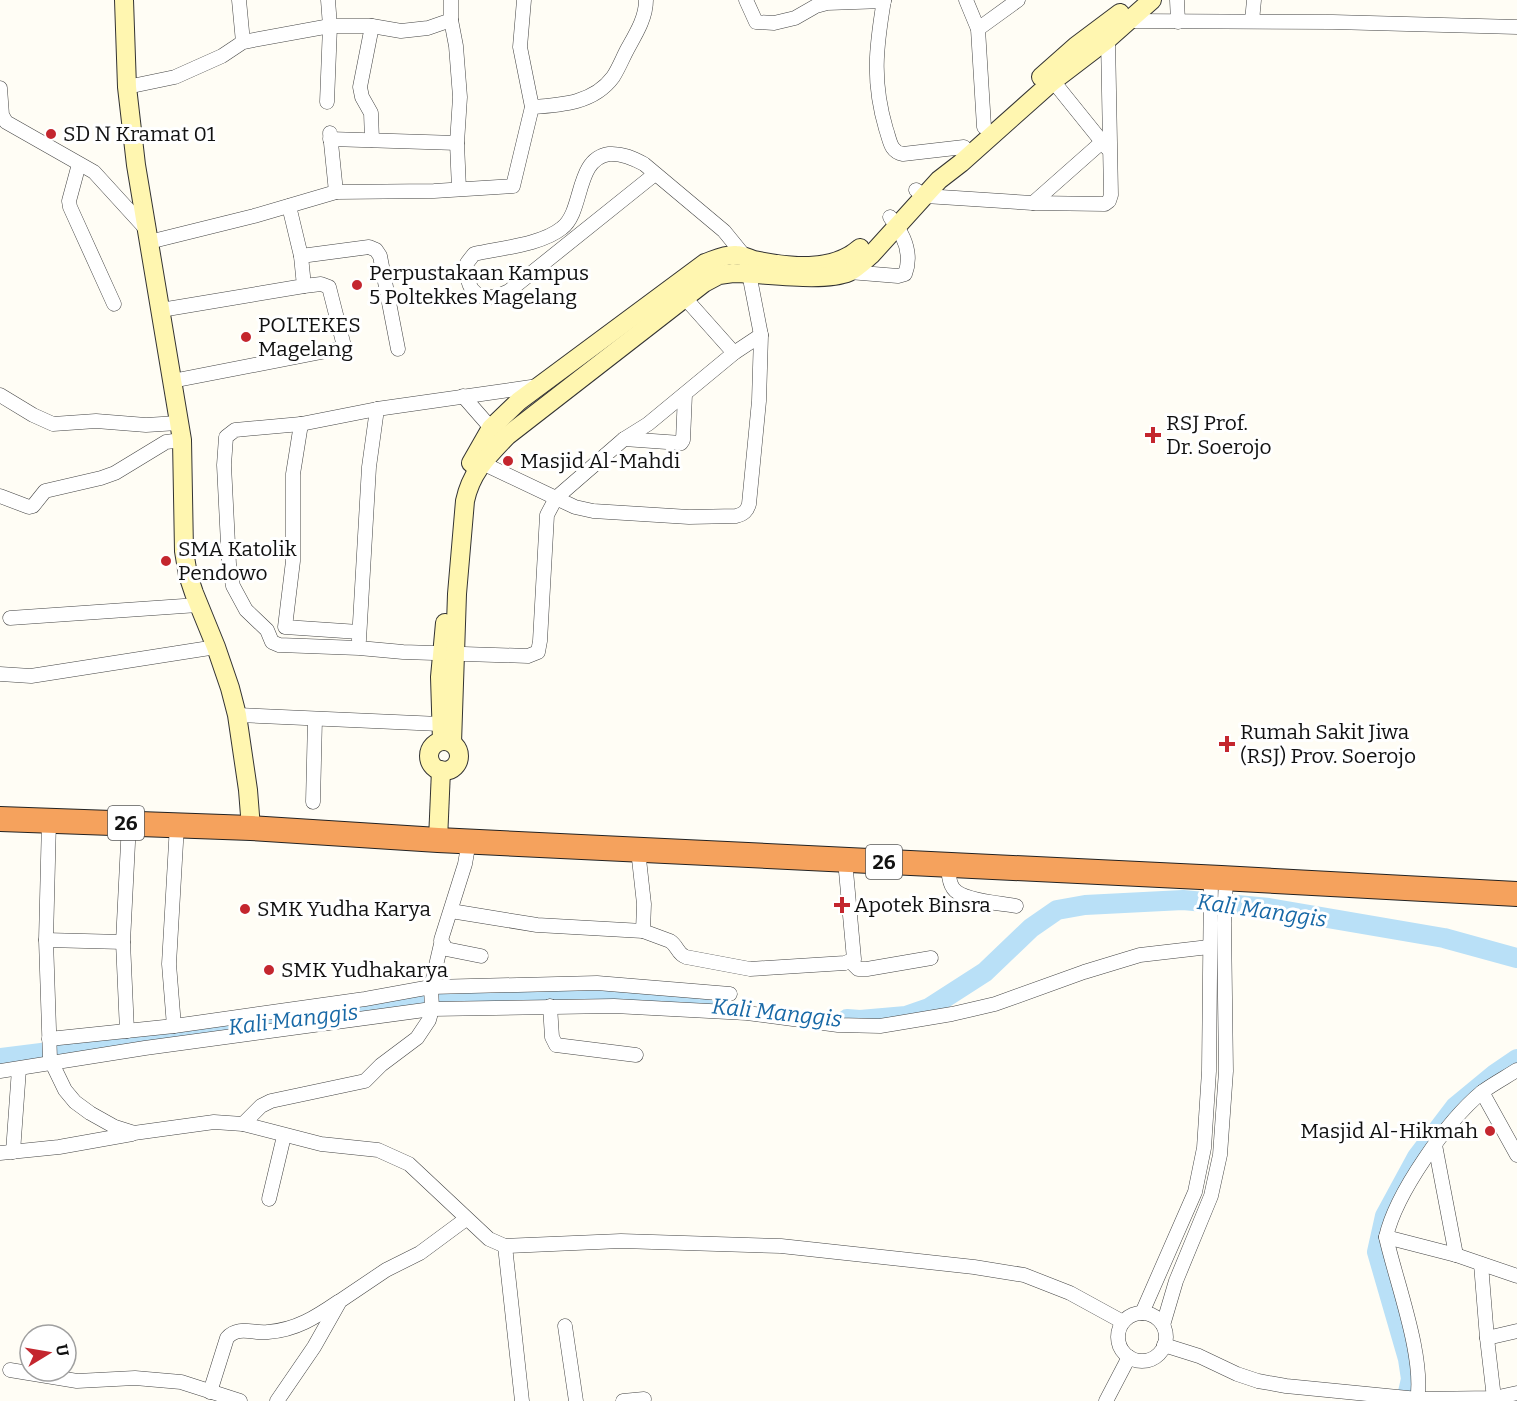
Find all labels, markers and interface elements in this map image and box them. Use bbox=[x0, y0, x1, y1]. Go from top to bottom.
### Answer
place label: SD N Kramat 01 bbox=[63, 121, 216, 147]
marker: SD N Kramat 01 bbox=[44, 127, 58, 141]
place label: Perpustakaan Kampus 5 Poltekkes Magelang bbox=[369, 260, 589, 310]
marker: Perpustakaan Kampus 5 Poltekkes Magelang bbox=[350, 278, 364, 292]
place label: POLTEKES Magelang bbox=[258, 312, 361, 362]
marker: POLTEKES Magelang bbox=[239, 330, 253, 344]
place label: RSJ Prof. Dr. Soerojo bbox=[1166, 410, 1272, 460]
marker: RSJ Prof. Dr. Soerojo bbox=[1144, 426, 1162, 444]
place label: Masjid Al-Mahdi bbox=[520, 448, 680, 474]
marker: Masjid Al-Mahdi bbox=[501, 454, 515, 468]
place label: SMA Katolik Pendowo bbox=[178, 536, 297, 586]
marker: SMA Katolik Pendowo bbox=[159, 554, 173, 568]
place label: Rumah Sakit Jiwa (RSJ) Prov. Soerojo bbox=[1240, 719, 1416, 769]
marker: Rumah Sakit Jiwa (RSJ) Prov. Soerojo bbox=[1218, 735, 1236, 753]
road number: 26 bbox=[108, 806, 144, 840]
road number: 26 bbox=[866, 845, 902, 879]
water label: Kali Manggis bbox=[1195, 888, 1329, 933]
place label: Apotek Binsra bbox=[854, 892, 991, 918]
place label: SMK Yudha Karya bbox=[257, 896, 432, 922]
marker: Apotek Binsra bbox=[835, 898, 849, 912]
marker: SMK Yudha Karya bbox=[238, 902, 252, 916]
place label: SMK Yudhakarya bbox=[281, 957, 449, 983]
marker: SMK Yudhakarya bbox=[262, 963, 276, 977]
water label: Kali Manggis bbox=[711, 992, 843, 1033]
water label: Kali Manggis bbox=[227, 998, 360, 1041]
place label: Masjid Al-Hikmah bbox=[1300, 1118, 1478, 1144]
marker: Masjid Al-Hikmah bbox=[1483, 1124, 1497, 1138]
north arrow bbox=[18, 1323, 78, 1383]
text: U bbox=[52, 1343, 73, 1358]

